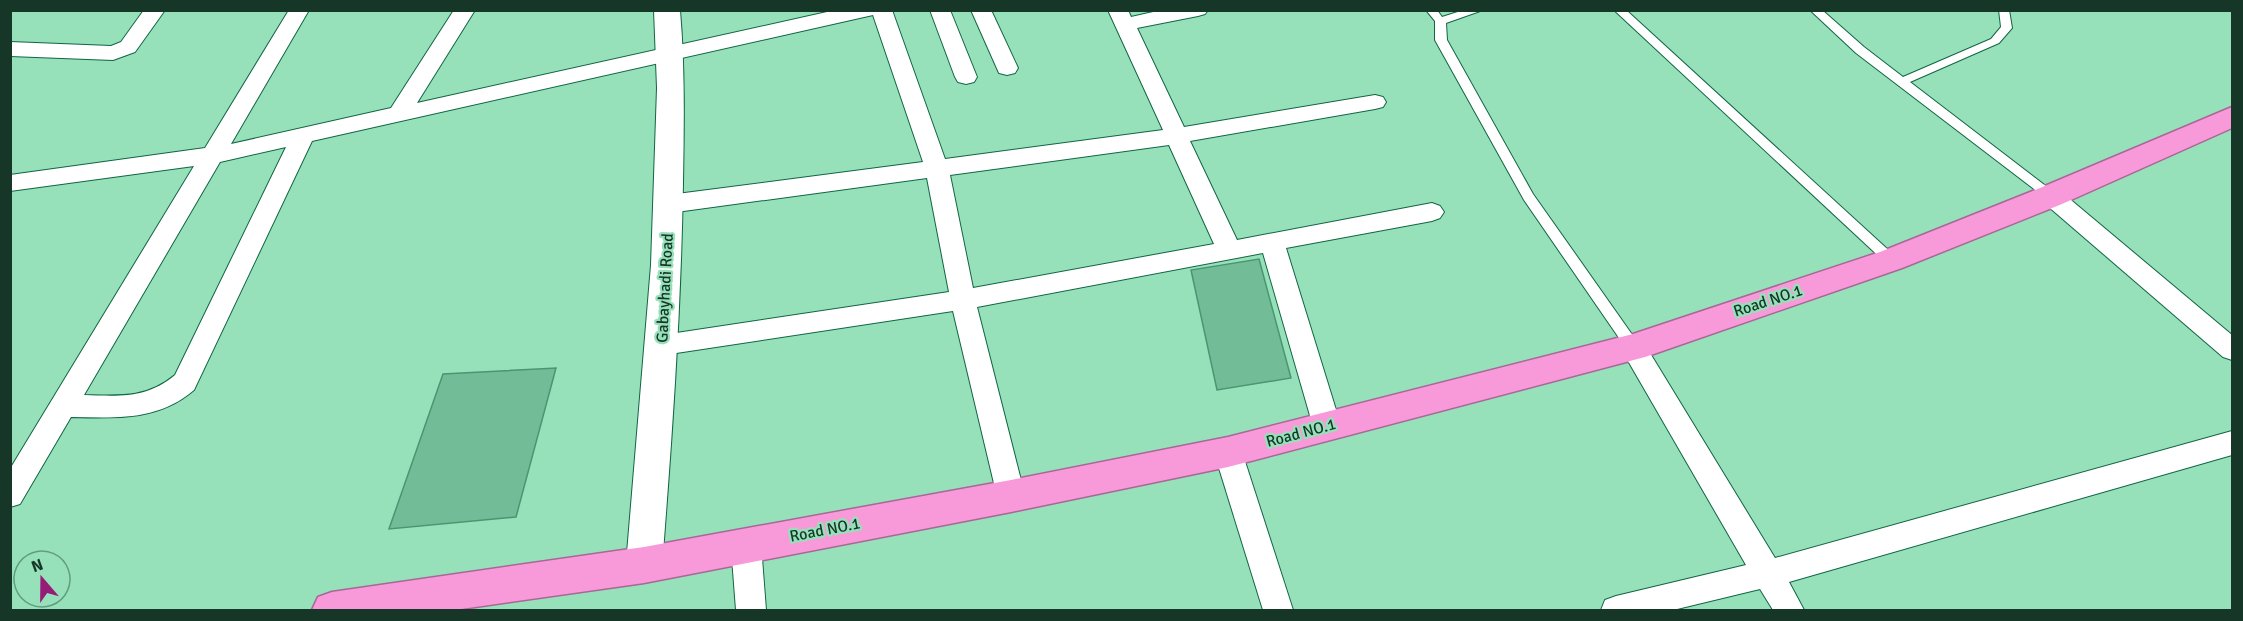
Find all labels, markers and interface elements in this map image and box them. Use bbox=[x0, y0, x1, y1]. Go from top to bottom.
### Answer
street label: Gabayhadi Road bbox=[652, 233, 678, 343]
street label: Road NO.1 bbox=[1731, 280, 1805, 322]
street label: Road NO.1 bbox=[1264, 414, 1338, 452]
street label: Road NO.1 bbox=[788, 513, 862, 547]
north arrow bbox=[12, 549, 72, 609]
text: N bbox=[29, 555, 46, 577]

